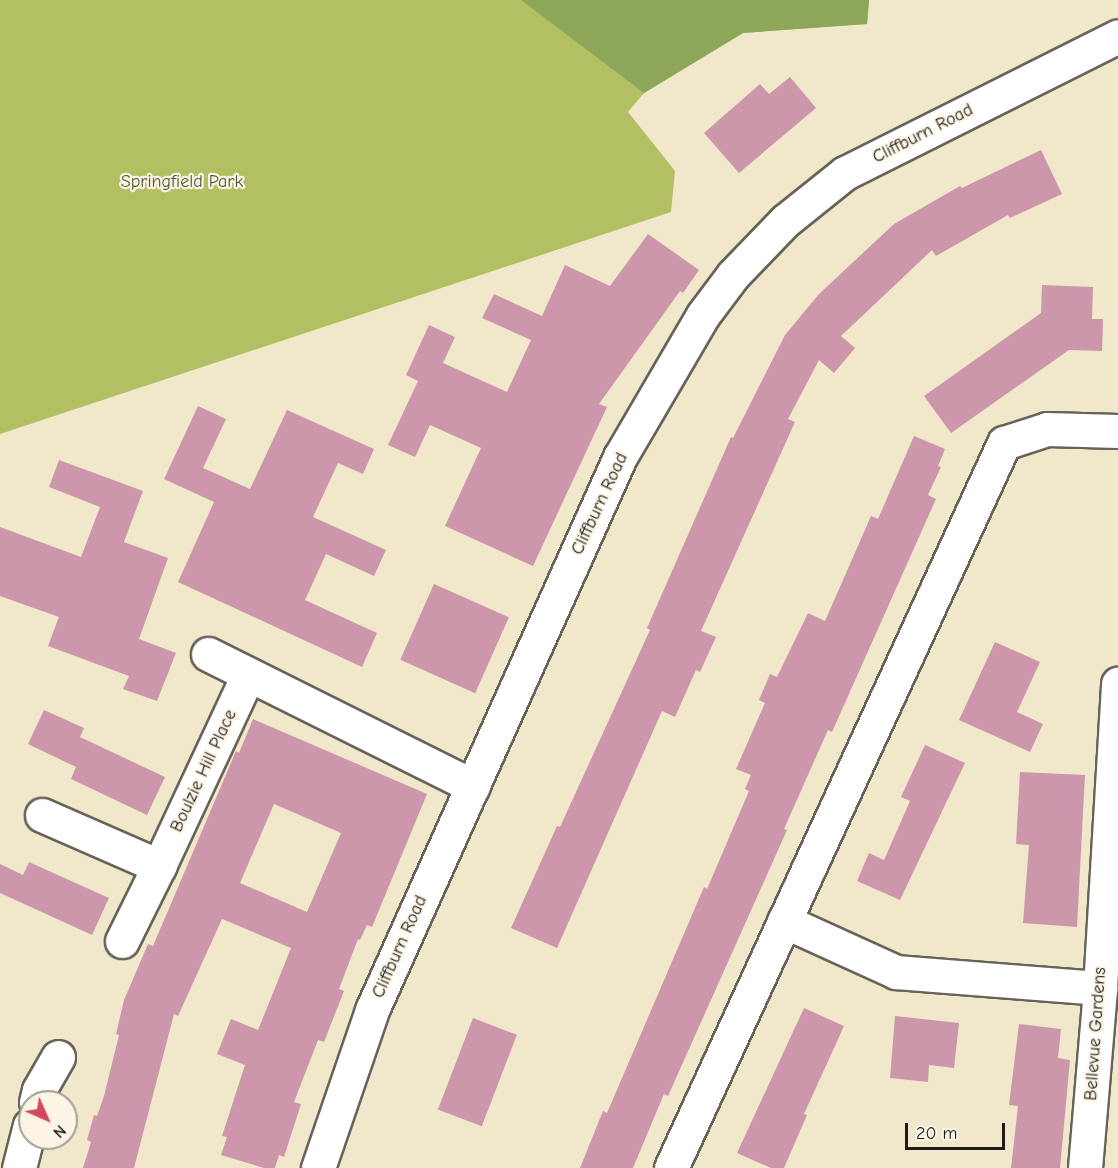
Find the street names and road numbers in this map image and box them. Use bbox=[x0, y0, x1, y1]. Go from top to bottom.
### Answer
street label: Cliffburn Road bbox=[869, 99, 977, 169]
street label: Cliffburn Road bbox=[567, 450, 633, 558]
street label: Boulzie Hill Place bbox=[166, 706, 242, 836]
street label: Cliffburn Road bbox=[368, 892, 432, 1002]
street label: Bellevue Gardens bbox=[1081, 967, 1111, 1101]

